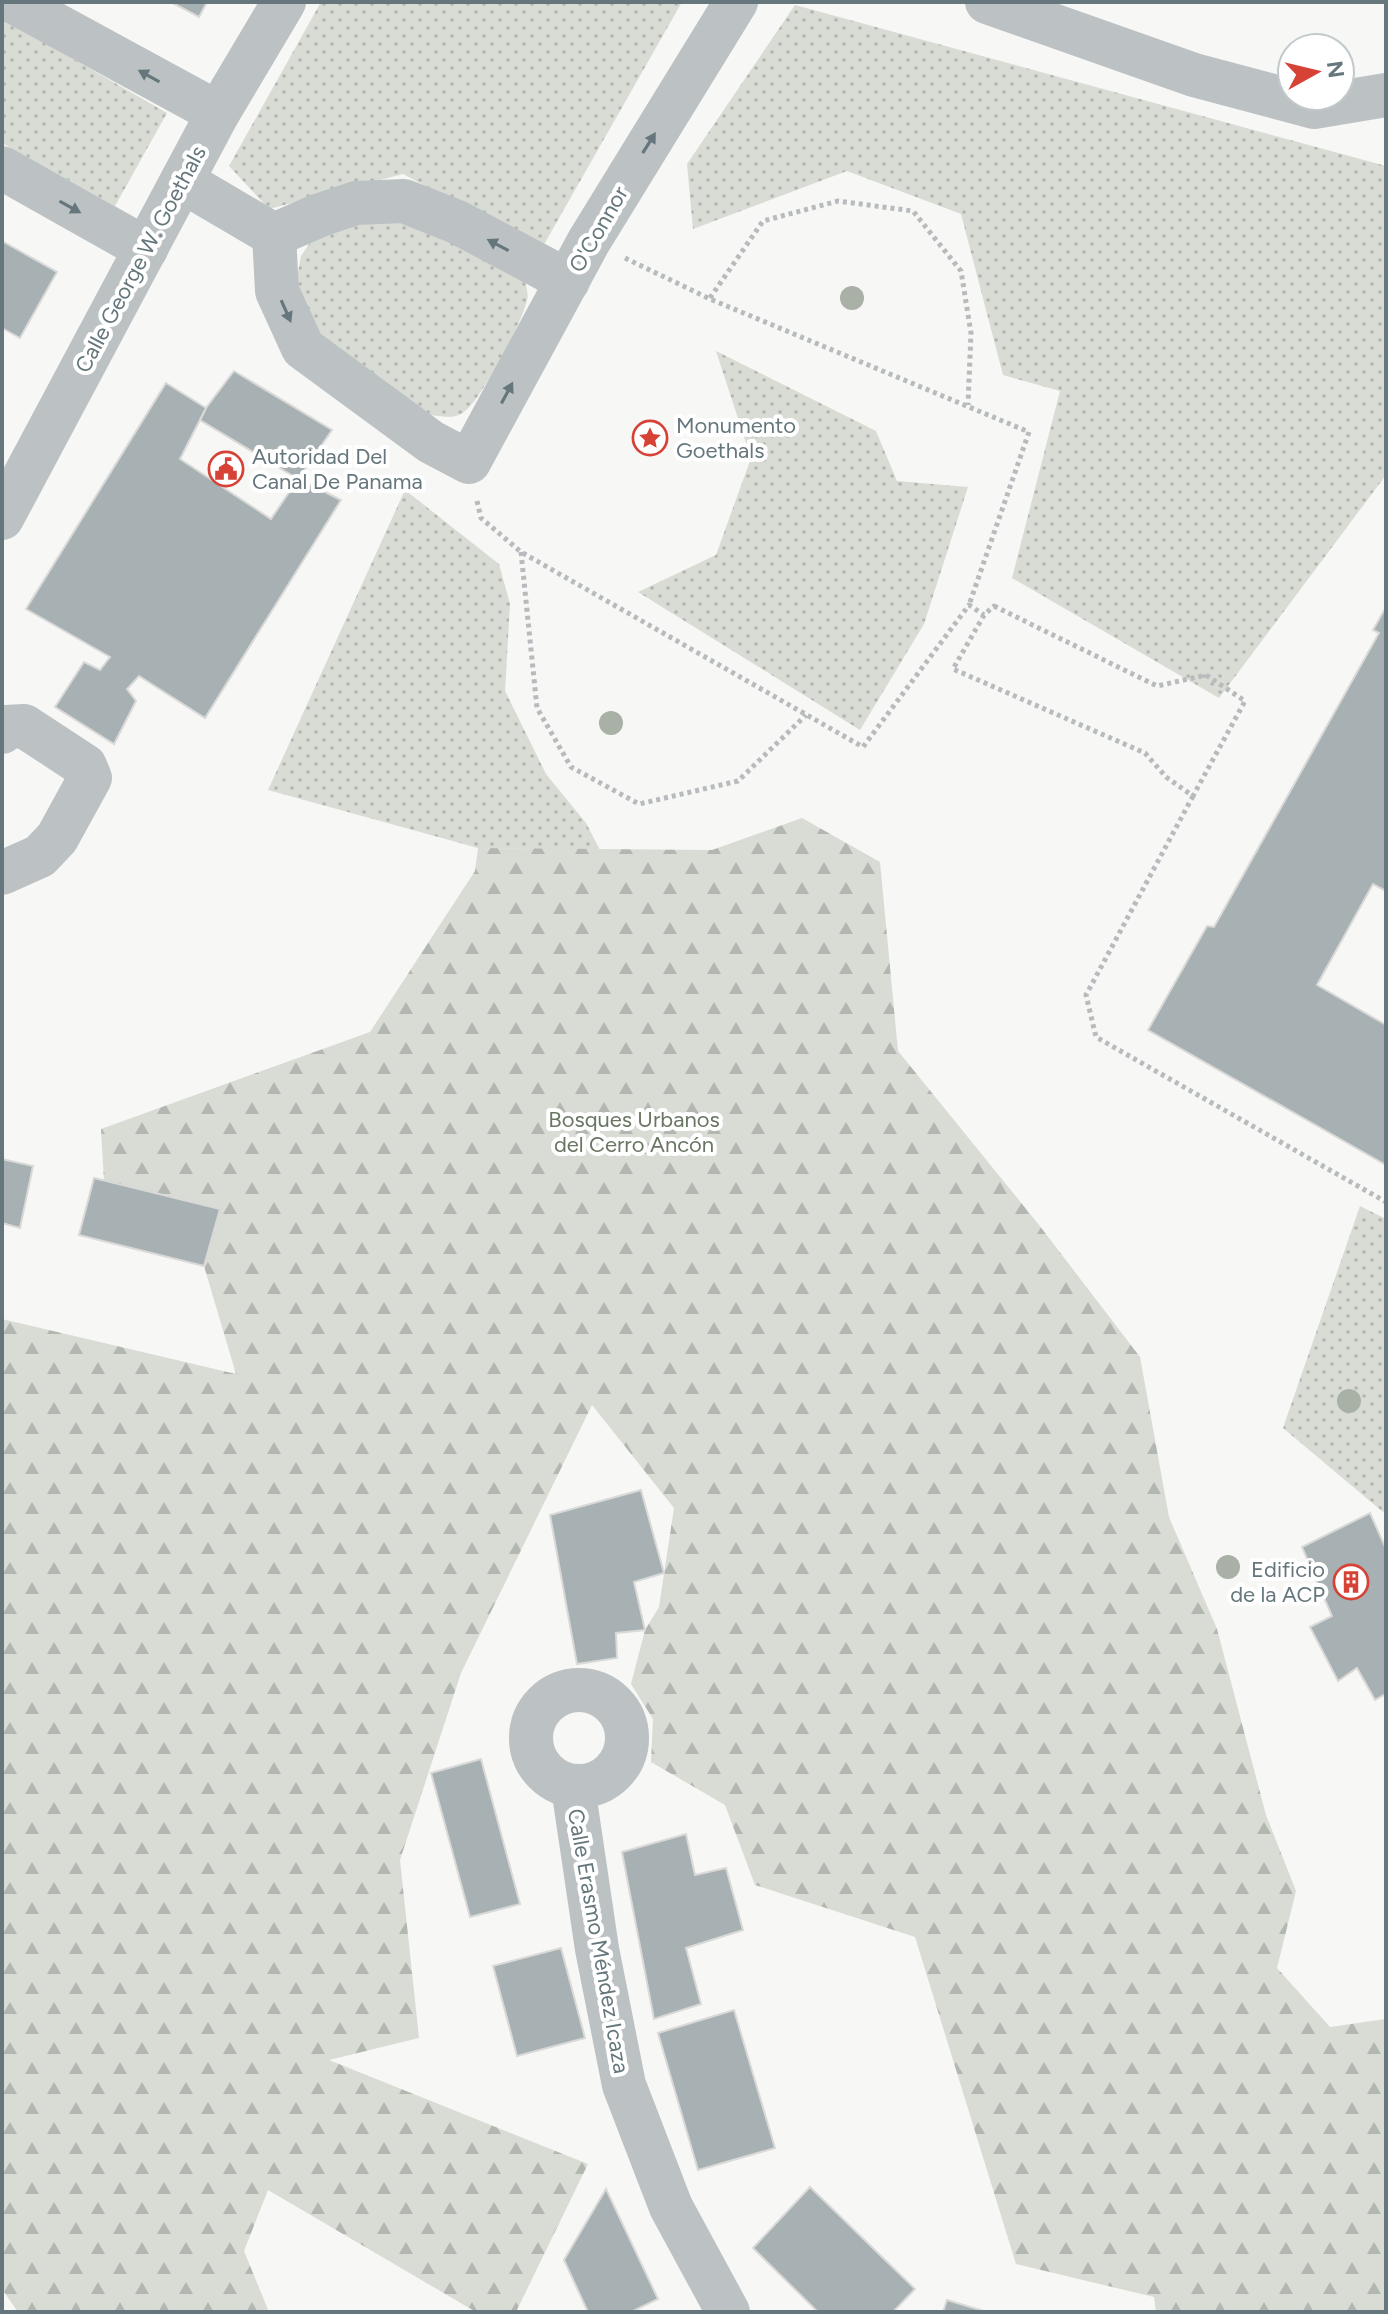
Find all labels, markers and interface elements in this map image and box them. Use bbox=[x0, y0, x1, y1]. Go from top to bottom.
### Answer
north arrow bbox=[1276, 32, 1356, 112]
text: N bbox=[1321, 59, 1350, 80]
one-way arrow bbox=[138, 69, 160, 83]
one-way arrow bbox=[642, 132, 656, 154]
street label: Calle George W. Goethals bbox=[69, 141, 212, 377]
street label: O'Connor bbox=[563, 181, 634, 277]
one-way arrow bbox=[59, 199, 81, 213]
one-way arrow bbox=[487, 239, 509, 253]
one-way arrow bbox=[279, 299, 293, 323]
one-way arrow bbox=[500, 382, 513, 405]
place label: Monumento Goethals bbox=[676, 412, 796, 464]
place icon: Monumento Goethals bbox=[631, 419, 669, 457]
place label: Autoridad Del Canal De Panama bbox=[252, 443, 423, 495]
public building icon: Autoridad Del Canal De Panama bbox=[207, 450, 245, 488]
park label: Bosques Urbanos del Cerro Ancón bbox=[548, 1106, 720, 1158]
place label: Edificio de la ACP bbox=[1230, 1556, 1325, 1608]
building icon: Edificio de la ACP bbox=[1332, 1563, 1370, 1601]
street label: Calle Erasmo Méndez Icaza bbox=[562, 1807, 635, 2076]

